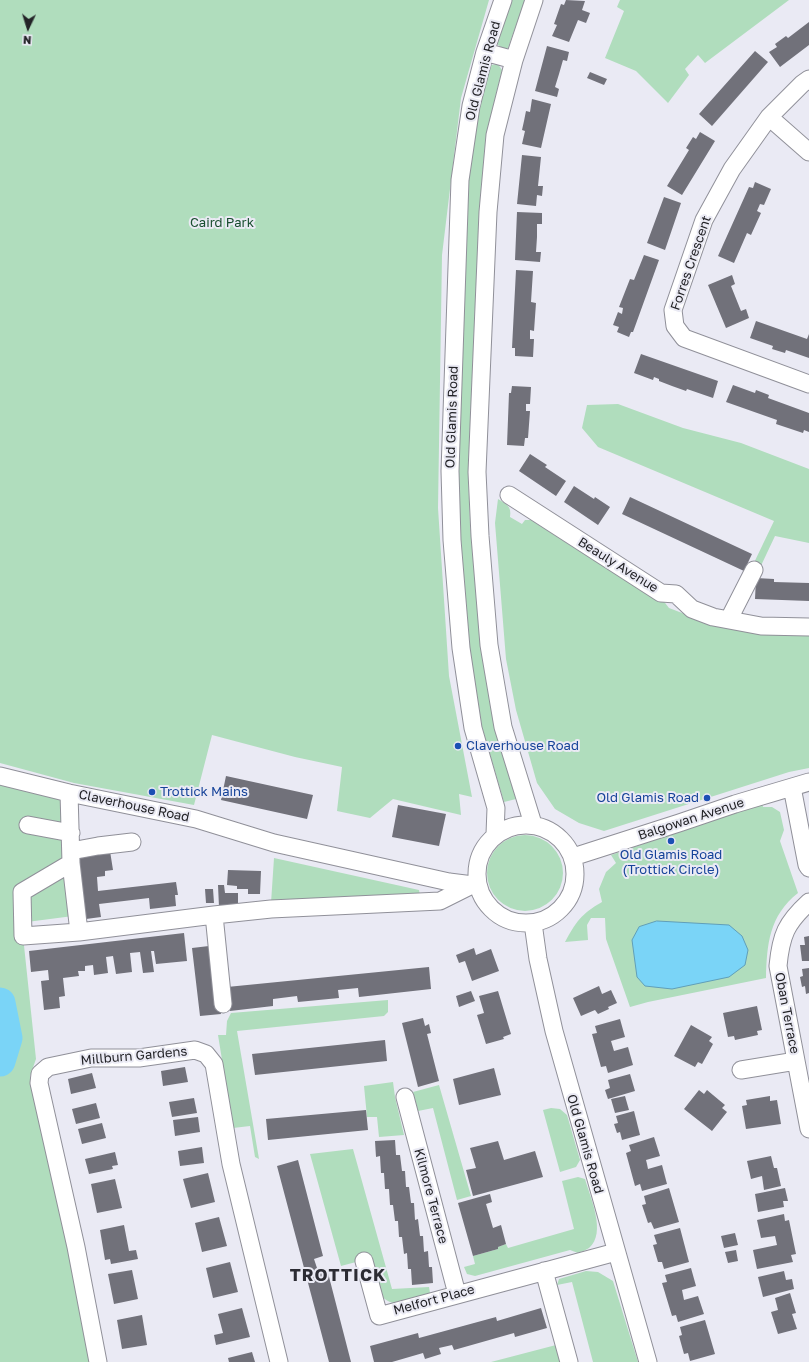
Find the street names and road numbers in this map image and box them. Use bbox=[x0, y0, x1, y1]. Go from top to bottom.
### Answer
street label: Old Glamis Road bbox=[462, 19, 504, 123]
street label: Forres Crescent bbox=[668, 214, 714, 312]
street label: Old Glamis Road bbox=[442, 365, 462, 469]
street label: Beauly Avenue bbox=[575, 534, 661, 596]
street label: Claverhouse Road bbox=[77, 787, 191, 825]
street label: Balgowan Avenue bbox=[636, 795, 746, 843]
street label: Oban Terrace bbox=[771, 971, 803, 1055]
street label: Millburn Gardens bbox=[80, 1044, 188, 1068]
street label: Old Glamis Road bbox=[563, 1093, 607, 1195]
street label: Kilmore Terrace bbox=[411, 1147, 451, 1245]
street label: Melfort Place bbox=[392, 1282, 476, 1318]

